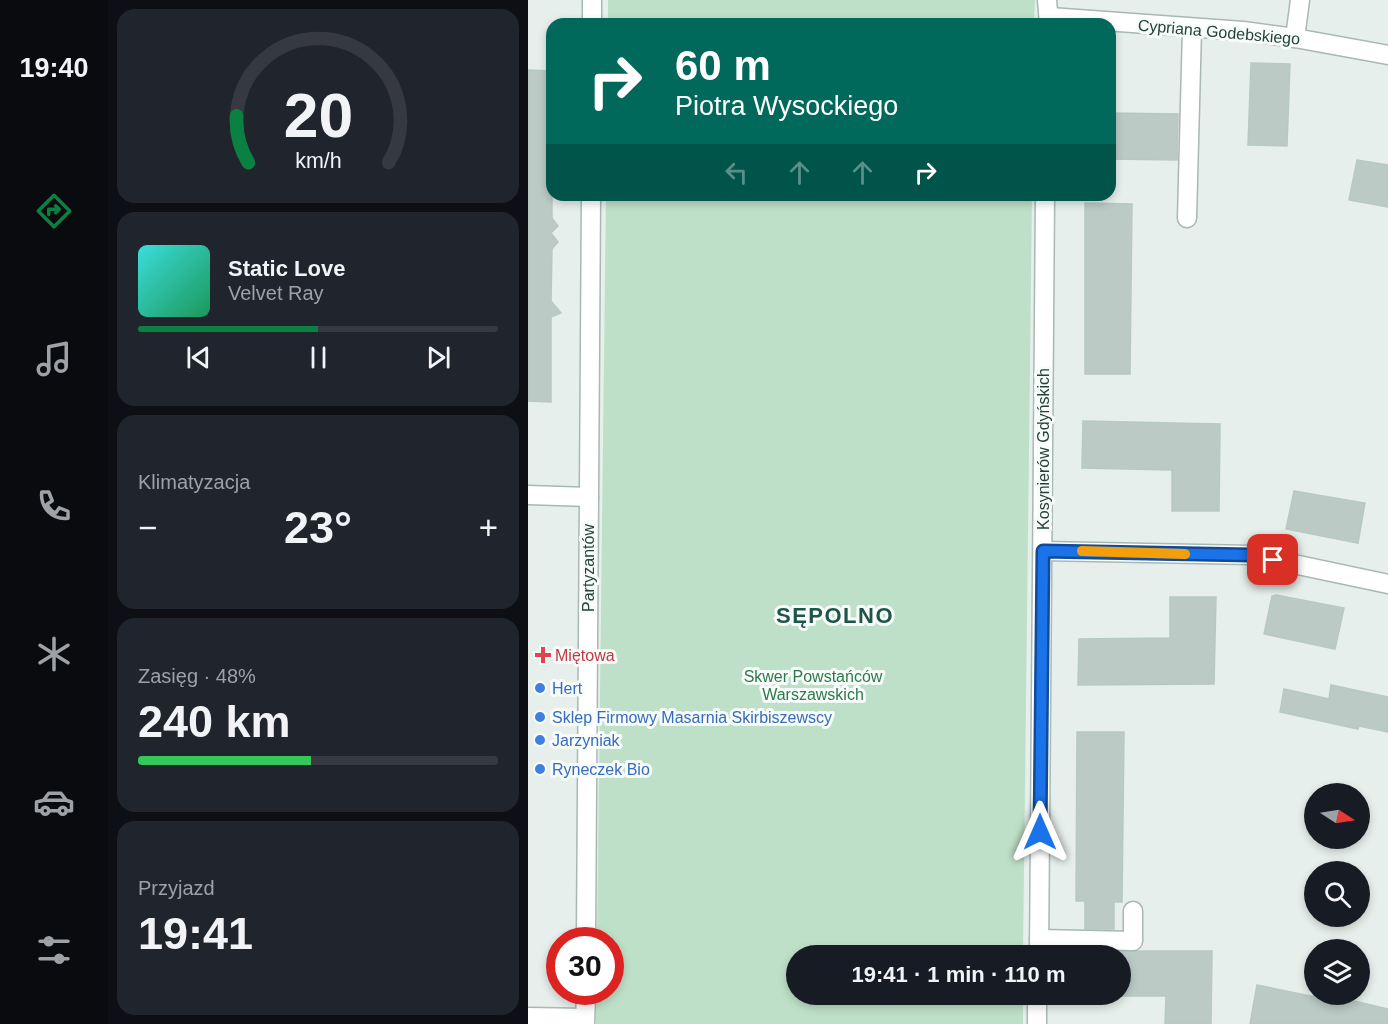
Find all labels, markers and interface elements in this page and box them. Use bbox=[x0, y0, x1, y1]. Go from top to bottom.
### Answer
street label: Cypriana Godebskiego bbox=[1137, 16, 1301, 48]
icon: right bbox=[576, 42, 654, 120]
text: 60 m bbox=[675, 42, 771, 89]
text: 19:40 bbox=[19, 53, 89, 83]
text: 20 bbox=[283, 81, 353, 150]
text: Piotra Wysockiego bbox=[675, 91, 898, 121]
text: km/h bbox=[295, 149, 341, 173]
icon: left bbox=[720, 156, 753, 189]
icon: ahead bbox=[783, 156, 816, 189]
icon: ahead bbox=[846, 156, 879, 189]
icon: right bbox=[909, 156, 942, 189]
icon: directions bbox=[33, 190, 75, 232]
text: Static Love bbox=[228, 256, 345, 281]
text: Velvet Ray bbox=[228, 282, 324, 304]
icon: music bbox=[33, 338, 75, 380]
icon: previous bbox=[182, 341, 215, 374]
icon: pause bbox=[302, 341, 335, 374]
icon: next bbox=[422, 341, 455, 374]
street label: Kosynierów Gdyńskich bbox=[1035, 368, 1052, 530]
text: Klimatyzacja bbox=[138, 471, 250, 493]
icon: phone bbox=[33, 485, 75, 527]
text: 23° bbox=[284, 502, 352, 553]
text: − bbox=[138, 509, 157, 546]
text: + bbox=[479, 509, 498, 546]
street label: Partyzantów bbox=[580, 524, 597, 612]
pin bbox=[1247, 534, 1298, 585]
icon: arrive bbox=[1256, 543, 1289, 576]
district label: SĘPOLNO bbox=[776, 603, 894, 628]
icon: climate bbox=[33, 633, 75, 675]
place label: Miętowa bbox=[555, 647, 615, 664]
marker: Miętowa bbox=[536, 648, 550, 662]
text: Zasięg · 48% bbox=[138, 665, 256, 687]
park label: Skwer Powstańców Warszawskich bbox=[744, 668, 883, 703]
place label: Hert bbox=[552, 680, 583, 697]
marker: Hert bbox=[533, 681, 547, 695]
text: 240 km bbox=[138, 696, 291, 747]
place label: Sklep Firmowy Masarnia Skirbiszewscy bbox=[552, 709, 832, 726]
marker: Sklep Firmowy Masarnia Skirbiszewscy bbox=[533, 710, 547, 724]
place label: Jarzyniak bbox=[552, 732, 621, 749]
marker: Jarzyniak bbox=[533, 733, 547, 747]
place label: Ryneczek Bio bbox=[552, 761, 650, 778]
marker: Ryneczek Bio bbox=[533, 762, 547, 776]
icon: car bbox=[33, 781, 75, 823]
north arrow bbox=[1304, 783, 1370, 849]
map controls bbox=[1304, 783, 1370, 1005]
position arrow bbox=[1008, 800, 1072, 864]
button: search bbox=[1304, 861, 1370, 927]
text: Przyjazd bbox=[138, 877, 215, 899]
text: 19:41 bbox=[138, 908, 253, 959]
speed limit sign: 30 bbox=[546, 927, 624, 1005]
icon: filters bbox=[33, 929, 75, 971]
button: layers bbox=[1304, 939, 1370, 1005]
text: 19:41 · 1 min · 110 m bbox=[852, 962, 1066, 987]

